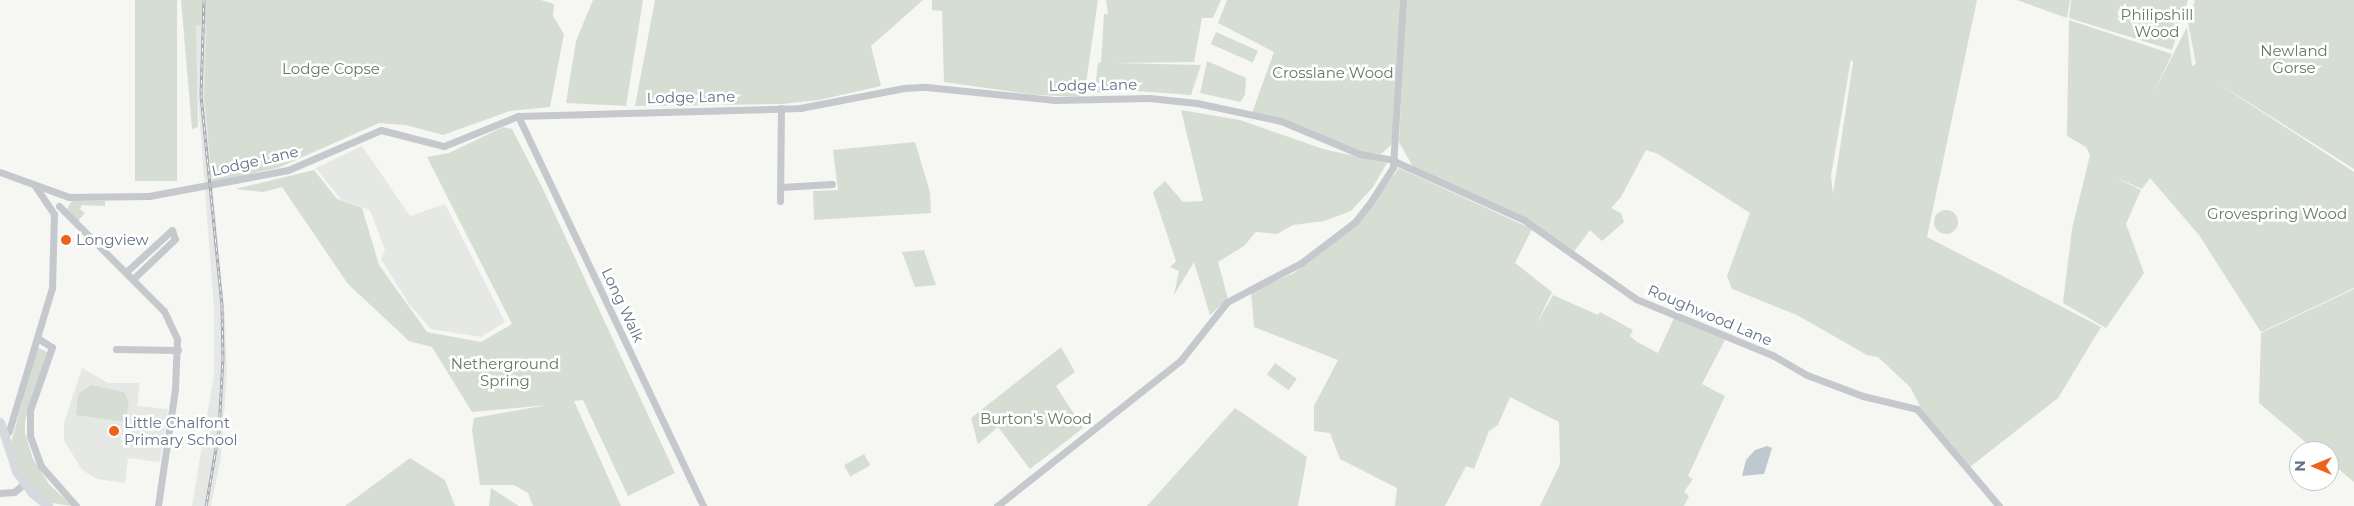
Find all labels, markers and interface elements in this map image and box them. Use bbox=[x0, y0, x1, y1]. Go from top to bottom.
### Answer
park label: Philipshill Wood bbox=[2121, 5, 2193, 40]
park label: Newland Gorse bbox=[2260, 41, 2328, 76]
park label: Lodge Copse bbox=[282, 60, 380, 78]
park label: Crosslane Wood bbox=[1272, 64, 1394, 82]
street label: Lodge Lane bbox=[1049, 75, 1137, 95]
street label: Lodge Lane bbox=[647, 87, 735, 107]
street label: Lodge Lane bbox=[210, 142, 300, 180]
park label: Grovespring Wood bbox=[2207, 205, 2347, 223]
place label: Longview bbox=[76, 231, 149, 249]
marker: Longview bbox=[60, 234, 72, 246]
street label: Long Walk bbox=[598, 265, 648, 345]
street label: Roughwood Lane bbox=[1645, 281, 1775, 349]
park label: Netherground Spring bbox=[451, 354, 559, 389]
park label: Burton's Wood bbox=[980, 410, 1092, 428]
place label: Little Chalfont Primary School bbox=[124, 413, 238, 448]
marker: Little Chalfont Primary School bbox=[108, 425, 120, 437]
north arrow bbox=[2289, 441, 2339, 491]
text: N bbox=[2291, 460, 2309, 472]

